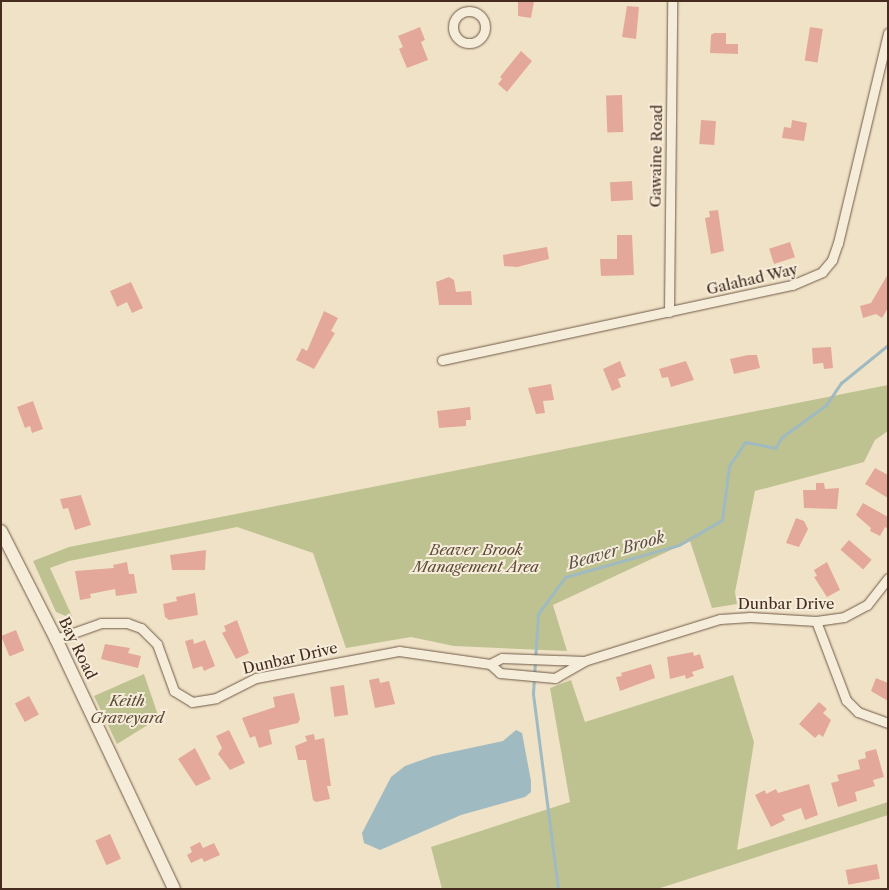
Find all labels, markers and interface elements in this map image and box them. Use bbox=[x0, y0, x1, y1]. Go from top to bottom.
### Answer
street label: Gawaine Road bbox=[646, 104, 666, 208]
street label: Galahad Way bbox=[704, 260, 800, 298]
water label: Beaver Brook bbox=[565, 527, 667, 573]
park label: Beaver Brook Management Area bbox=[413, 540, 539, 575]
street label: Dunbar Drive bbox=[737, 595, 835, 613]
street label: Bay Road bbox=[55, 614, 101, 682]
street label: Dunbar Drive bbox=[241, 638, 339, 678]
park label: Keith Graveyard bbox=[90, 691, 164, 726]

